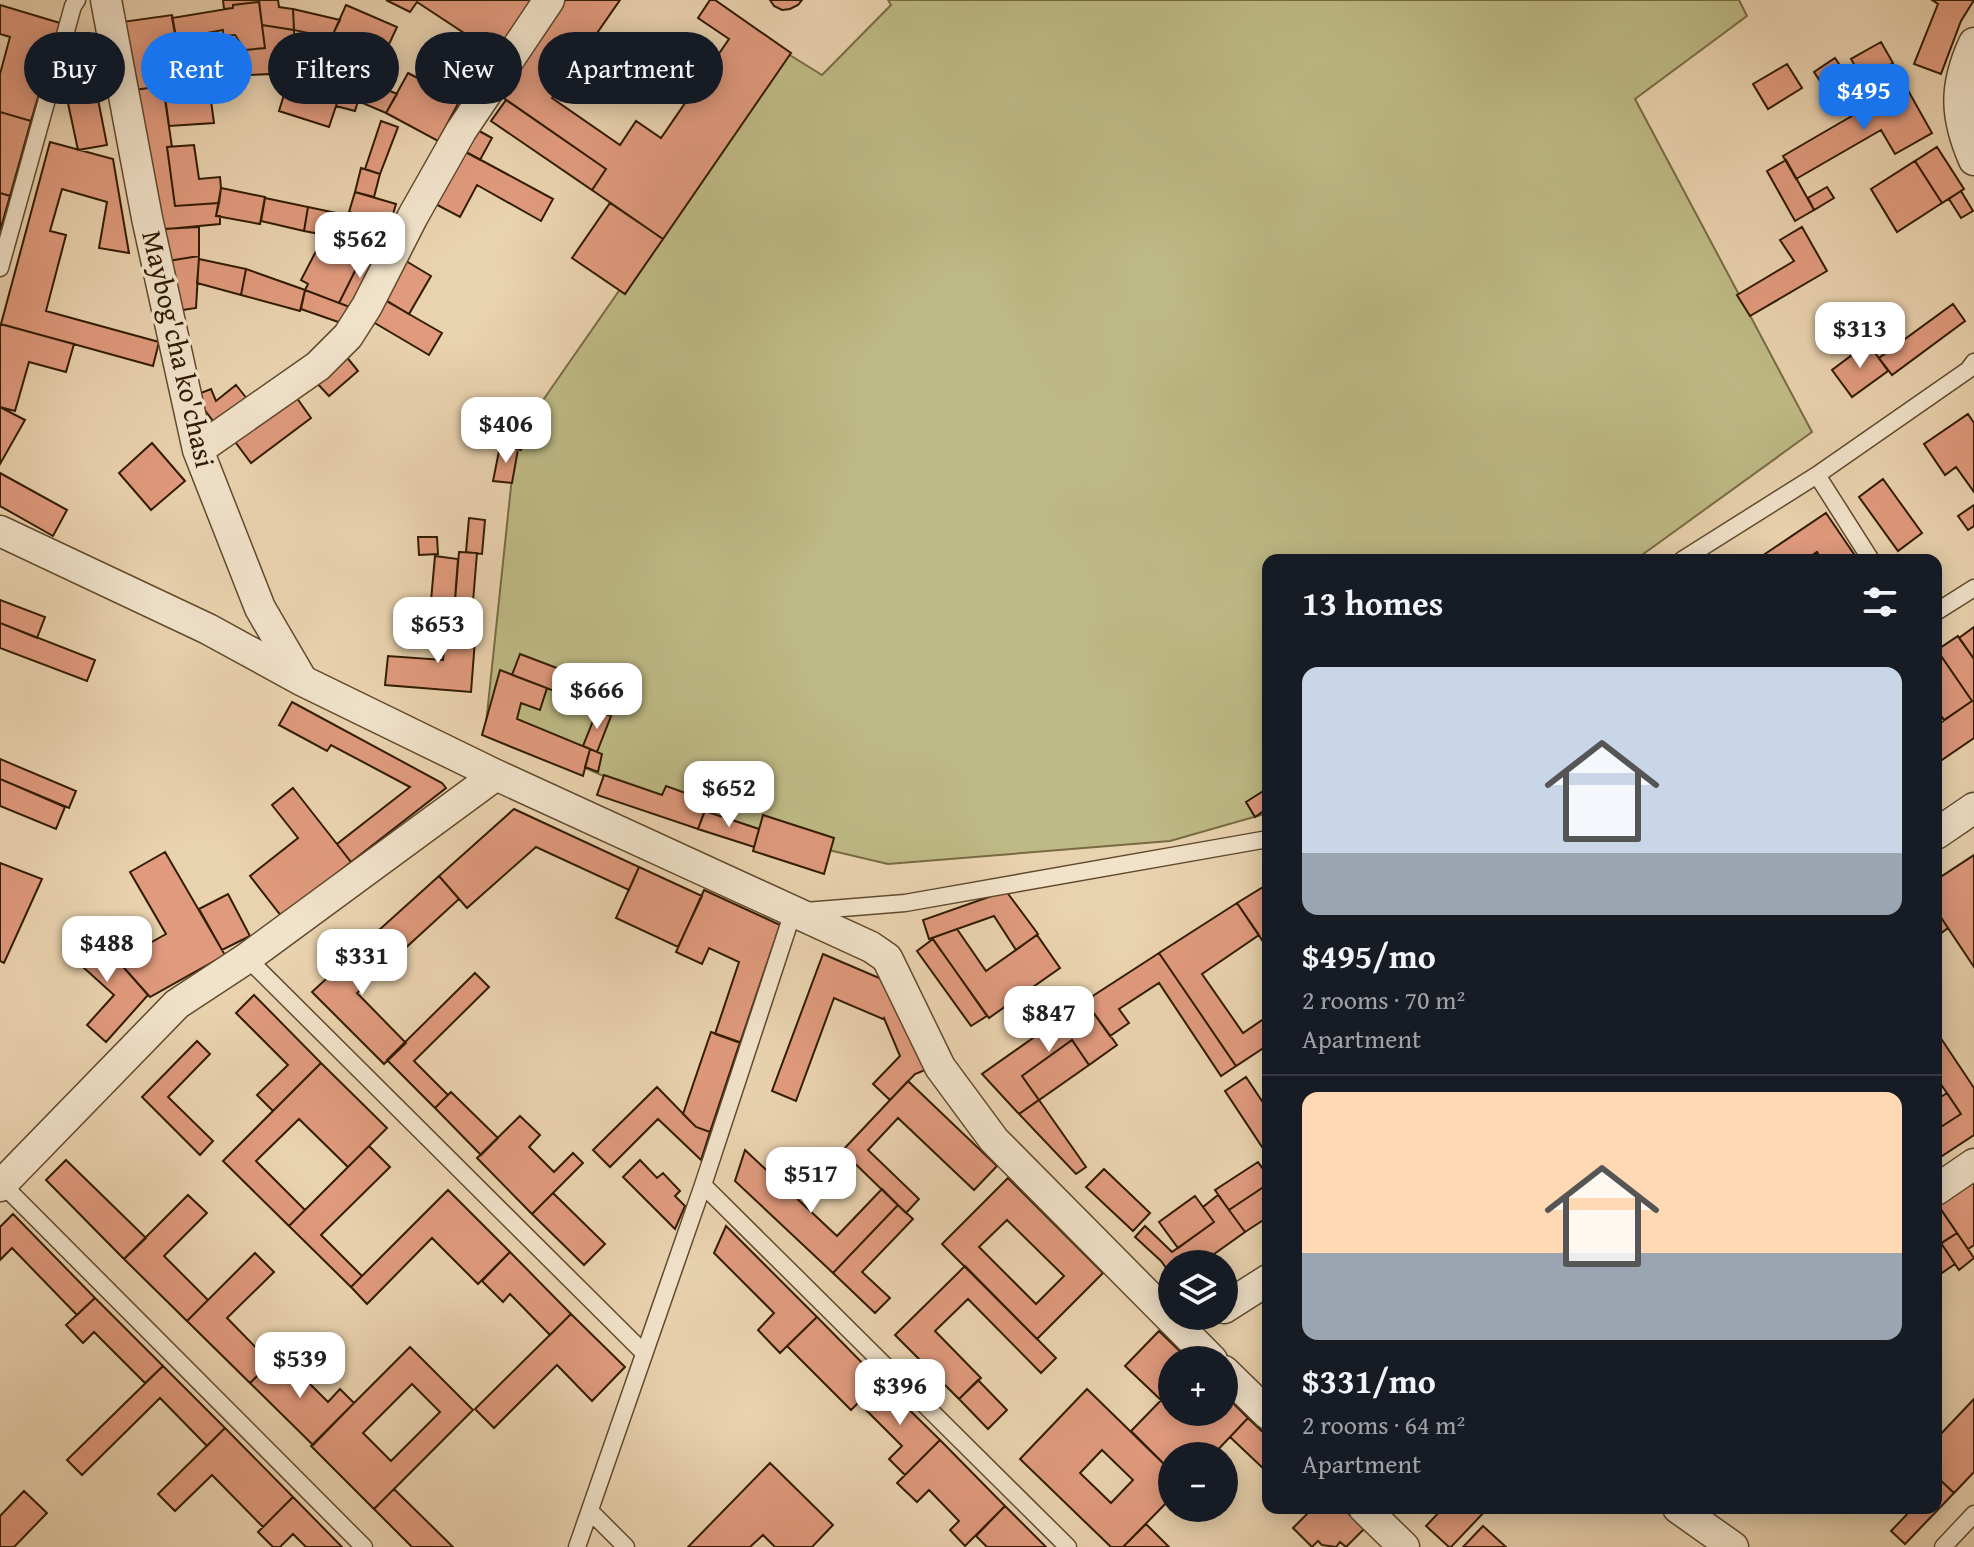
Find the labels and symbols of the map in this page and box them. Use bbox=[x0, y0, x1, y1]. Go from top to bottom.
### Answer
pin: $495 bbox=[1817, 64, 1911, 132]
pin: $562 bbox=[313, 212, 407, 280]
street label: Maybog'cha ko'chasi bbox=[132, 226, 227, 472]
pin: $313 bbox=[1813, 302, 1907, 370]
pin: $406 bbox=[459, 397, 553, 465]
pin: $653 bbox=[391, 597, 485, 665]
pin: $666 bbox=[550, 663, 644, 731]
pin: $652 bbox=[682, 761, 776, 829]
pin: $488 bbox=[60, 916, 154, 984]
pin: $331 bbox=[315, 929, 409, 997]
pin: $847 bbox=[1002, 986, 1096, 1054]
pin: $517 bbox=[764, 1147, 858, 1215]
pin: $539 bbox=[253, 1332, 347, 1400]
pin: $396 bbox=[853, 1359, 947, 1427]

